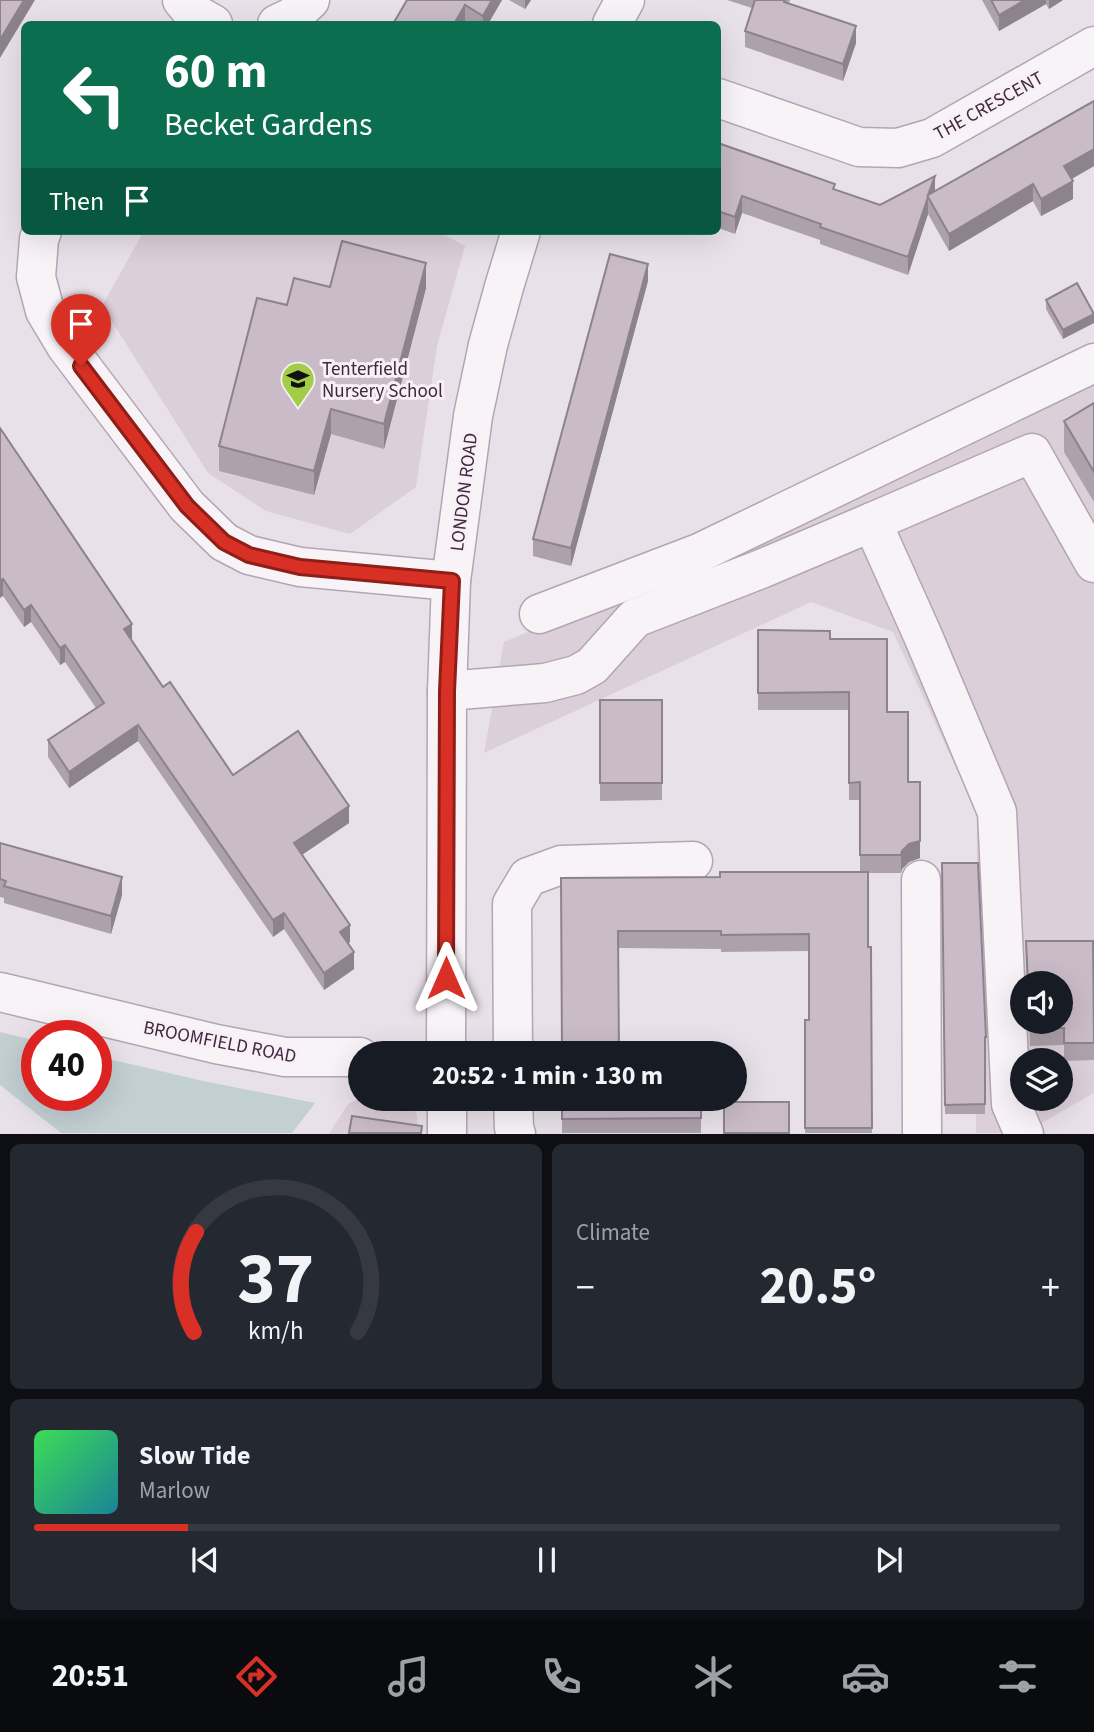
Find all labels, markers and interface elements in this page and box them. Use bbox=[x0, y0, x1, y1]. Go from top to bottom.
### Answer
text: 60 m bbox=[164, 37, 268, 107]
icon: left bbox=[49, 49, 140, 140]
street label: THE CRESCENT bbox=[929, 65, 1048, 148]
text: Becket Gardens bbox=[164, 102, 373, 148]
icon: arrive bbox=[118, 182, 156, 220]
text: Then bbox=[49, 183, 104, 220]
pin bbox=[51, 294, 111, 366]
icon: arrive bbox=[62, 305, 100, 343]
place label: Tenterfield Nursery School bbox=[322, 356, 443, 405]
school or university icon: Tenterfield Nursery School bbox=[279, 360, 317, 409]
street label: LONDON ROAD bbox=[444, 431, 485, 553]
position arrow bbox=[409, 941, 483, 1015]
map controls bbox=[1010, 971, 1073, 1111]
button: sound bbox=[1010, 971, 1073, 1034]
street label: BROOMFIELD ROAD bbox=[141, 1014, 299, 1071]
speed limit sign: 40 bbox=[21, 1020, 112, 1111]
button: layers bbox=[1010, 1048, 1073, 1111]
text: 20:52 · 1 min · 130 m bbox=[432, 1057, 663, 1094]
text: Climate bbox=[576, 1216, 650, 1249]
text: 37 bbox=[238, 1228, 314, 1332]
text: 20.5° bbox=[760, 1250, 876, 1324]
text: − bbox=[576, 1261, 595, 1315]
text: + bbox=[1041, 1261, 1060, 1315]
text: km/h bbox=[248, 1313, 304, 1349]
text: Slow Tide bbox=[139, 1437, 250, 1474]
text: Marlow bbox=[139, 1474, 210, 1507]
icon: previous bbox=[186, 1541, 224, 1579]
icon: pause bbox=[528, 1541, 566, 1579]
icon: next bbox=[870, 1541, 908, 1579]
icon: directions bbox=[232, 1652, 281, 1701]
icon: music bbox=[384, 1652, 433, 1701]
icon: phone bbox=[537, 1652, 586, 1701]
icon: climate bbox=[689, 1652, 738, 1701]
icon: car bbox=[841, 1652, 890, 1701]
icon: filters bbox=[993, 1652, 1042, 1701]
text: 20:51 bbox=[52, 1653, 129, 1699]

